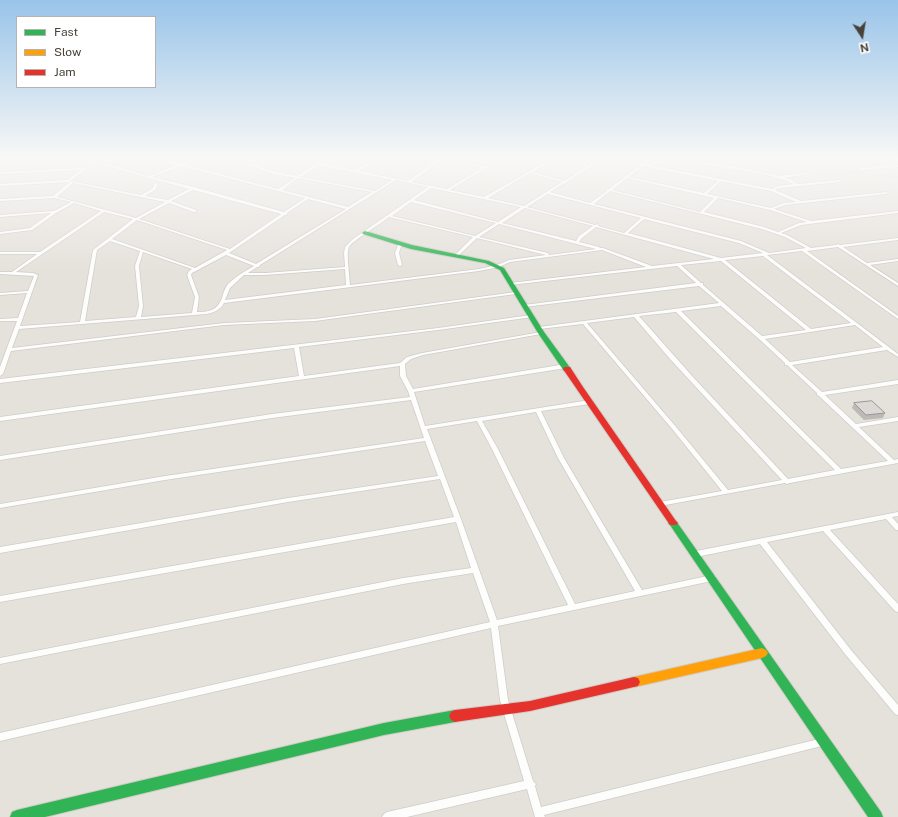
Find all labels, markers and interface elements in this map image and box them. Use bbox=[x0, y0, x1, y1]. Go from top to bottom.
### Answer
legend bbox=[16, 16, 156, 88]
north arrow bbox=[842, 16, 882, 56]
text: Fast bbox=[54, 25, 78, 39]
text: N bbox=[859, 41, 870, 55]
text: Slow bbox=[54, 45, 81, 59]
text: Jam bbox=[54, 65, 76, 79]

